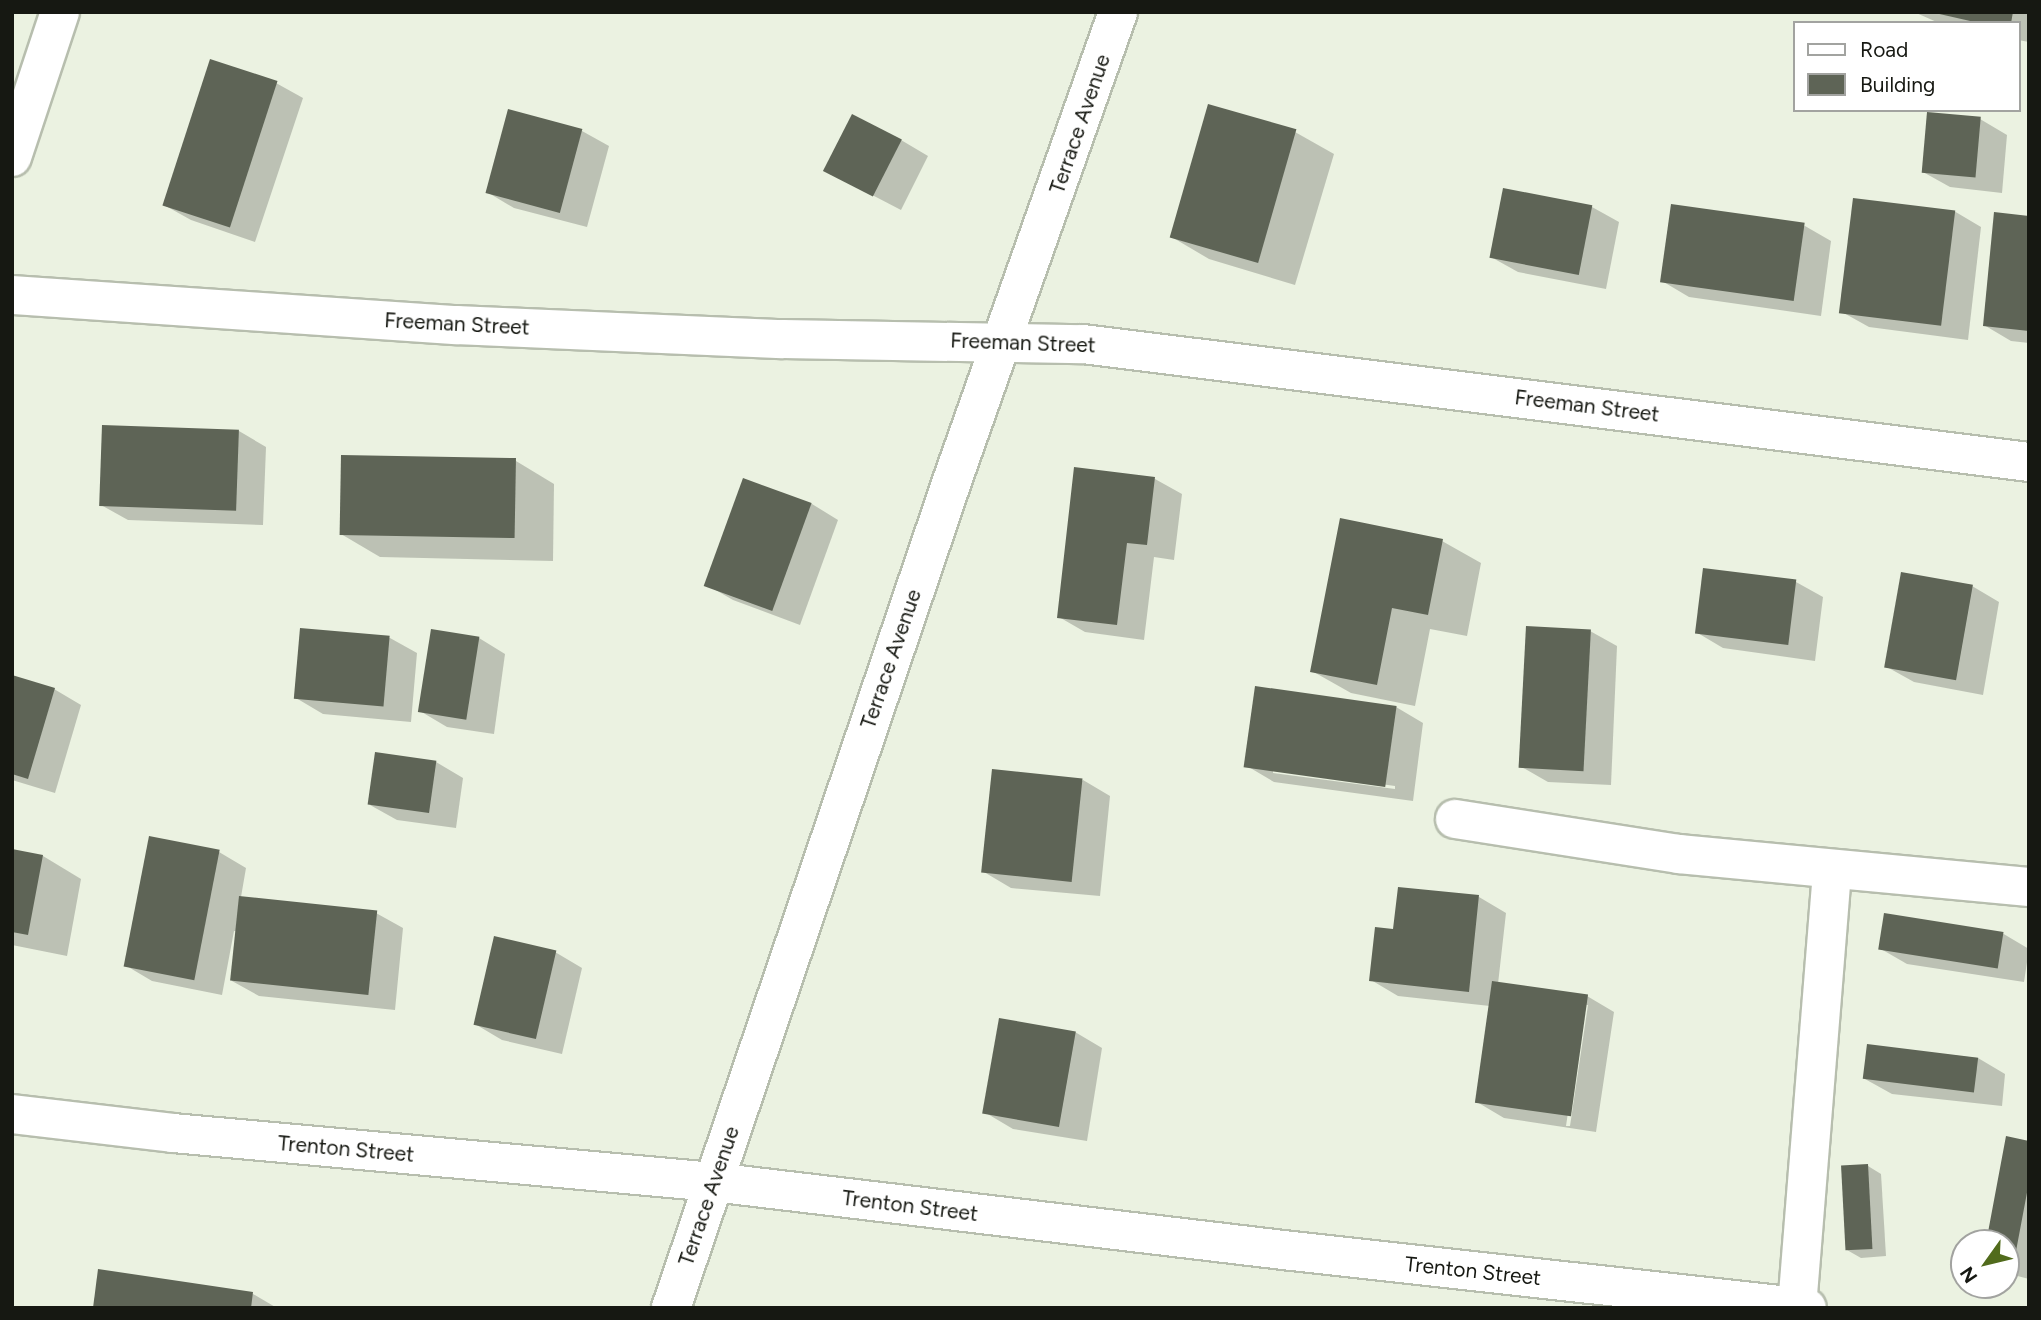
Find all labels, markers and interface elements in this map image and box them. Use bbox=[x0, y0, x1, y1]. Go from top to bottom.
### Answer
legend bbox=[1792, 21, 2020, 112]
text: Road bbox=[1860, 37, 1908, 62]
street label: Terrace Avenue bbox=[1044, 51, 1116, 197]
text: Building bbox=[1860, 72, 1935, 97]
street label: Freeman Street bbox=[384, 308, 530, 340]
street label: Freeman Street bbox=[950, 328, 1096, 358]
street label: Freeman Street bbox=[1513, 385, 1661, 427]
street label: Terrace Avenue bbox=[855, 586, 927, 732]
street label: Terrace Avenue bbox=[673, 1123, 745, 1269]
street label: Trenton Street bbox=[277, 1130, 415, 1168]
street label: Trenton Street bbox=[841, 1185, 979, 1227]
north arrow bbox=[1950, 1229, 2020, 1299]
street label: Trenton Street bbox=[1404, 1251, 1542, 1291]
text: N bbox=[1955, 1262, 1982, 1287]

